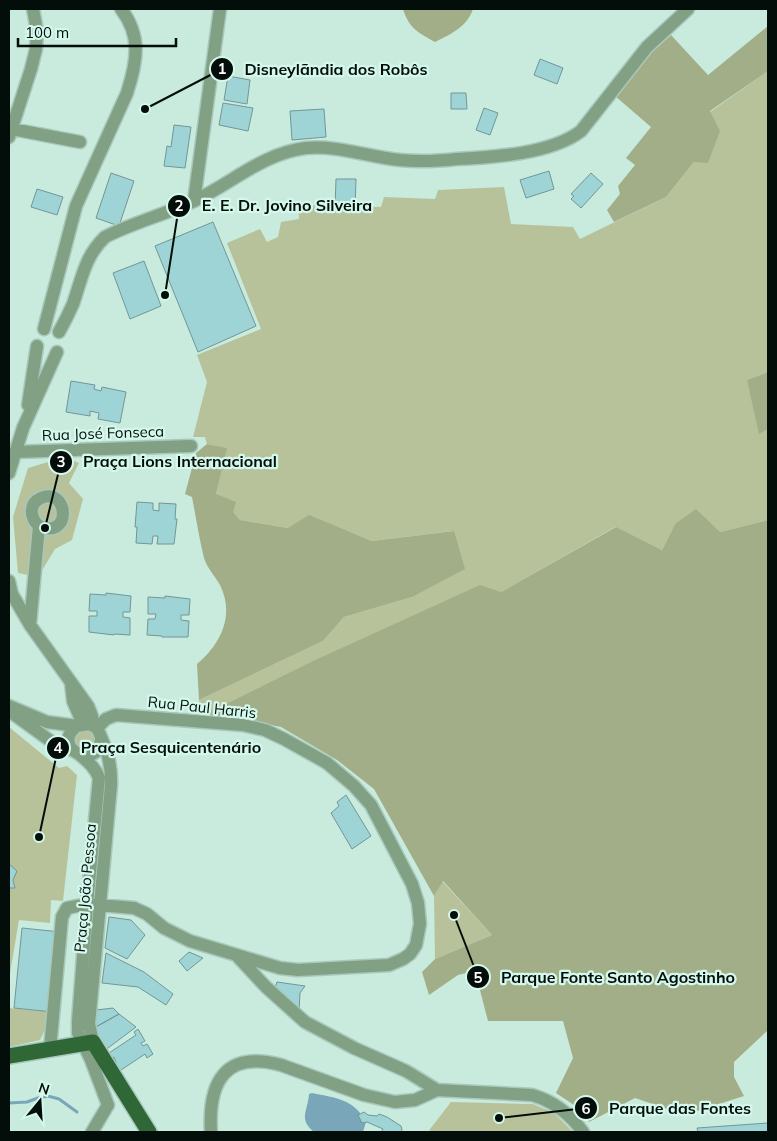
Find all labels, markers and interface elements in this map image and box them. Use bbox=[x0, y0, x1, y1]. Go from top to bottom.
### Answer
scale bar bbox=[18, 15, 175, 47]
text: 100 m bbox=[25, 23, 69, 42]
callout: Disneylãndia dos Robôs bbox=[209, 54, 438, 85]
text: 1 bbox=[217, 59, 227, 78]
text: Disneylãndia dos Robôs bbox=[244, 59, 428, 79]
callout: E. E. Dr. Jovino Silveira bbox=[167, 190, 382, 221]
text: E. E. Dr. Jovino Silveira bbox=[202, 195, 372, 215]
text: 2 bbox=[174, 196, 184, 215]
street label: Rua José Fonseca bbox=[41, 421, 165, 445]
callout: Praça Lions Internacional bbox=[48, 446, 287, 477]
text: Praça Lions Internacional bbox=[83, 451, 277, 471]
text: 3 bbox=[56, 452, 66, 471]
street label: Rua Paul Harris bbox=[147, 692, 257, 722]
callout: Praça Sesquicentenário bbox=[46, 732, 271, 763]
text: Praça Sesquicentenário bbox=[81, 737, 261, 757]
text: 4 bbox=[53, 738, 63, 757]
street label: Praça João Pessoa bbox=[70, 823, 100, 953]
callout: Parque Fonte Santo Agostinho bbox=[466, 962, 745, 993]
text: Parque Fonte Santo Agostinho bbox=[501, 967, 735, 987]
text: 5 bbox=[473, 968, 483, 987]
north arrow bbox=[15, 1076, 65, 1126]
text: N bbox=[36, 1078, 52, 1099]
callout: Parque das Fontes bbox=[574, 1093, 761, 1124]
text: Parque das Fontes bbox=[609, 1098, 751, 1118]
text: 6 bbox=[581, 1099, 591, 1118]

